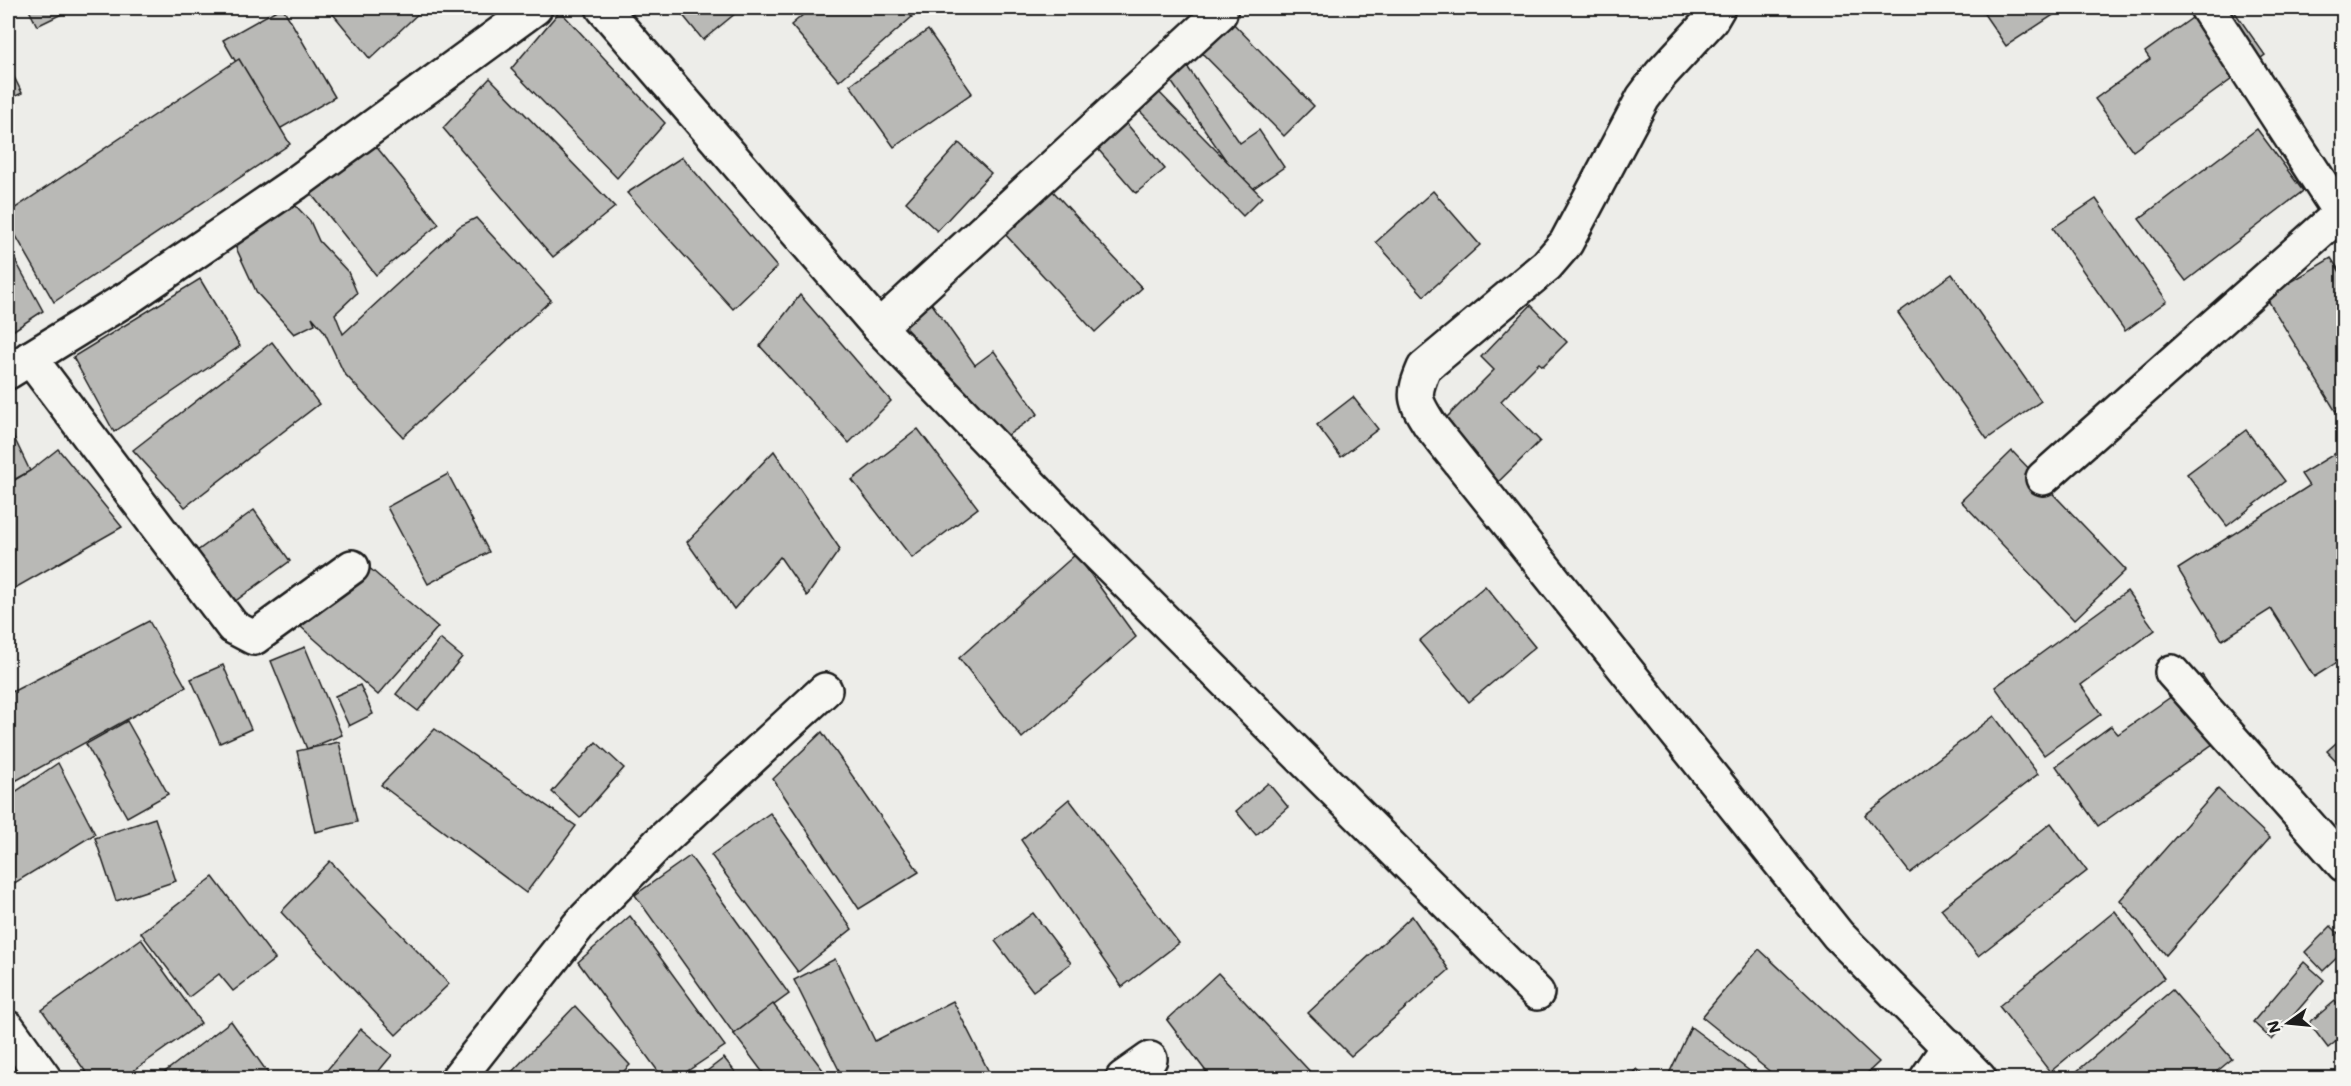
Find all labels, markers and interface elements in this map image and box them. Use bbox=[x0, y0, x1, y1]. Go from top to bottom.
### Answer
north arrow bbox=[2258, 993, 2318, 1053]
text: N bbox=[2261, 1018, 2285, 1036]

